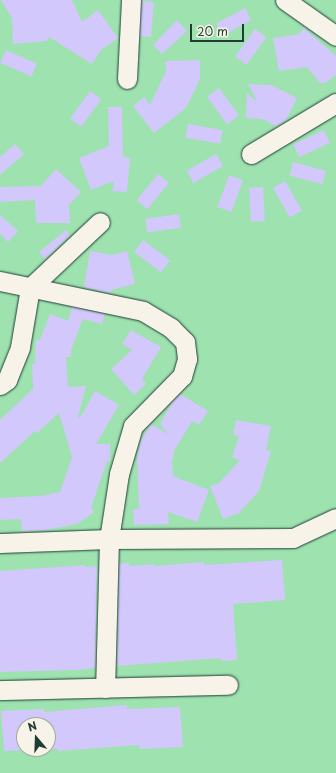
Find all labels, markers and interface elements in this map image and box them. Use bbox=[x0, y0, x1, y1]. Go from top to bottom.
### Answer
scale bar bbox=[192, 16, 246, 42]
text: 20 m bbox=[197, 22, 228, 40]
north arrow bbox=[16, 717, 56, 757]
text: N bbox=[25, 717, 39, 736]

